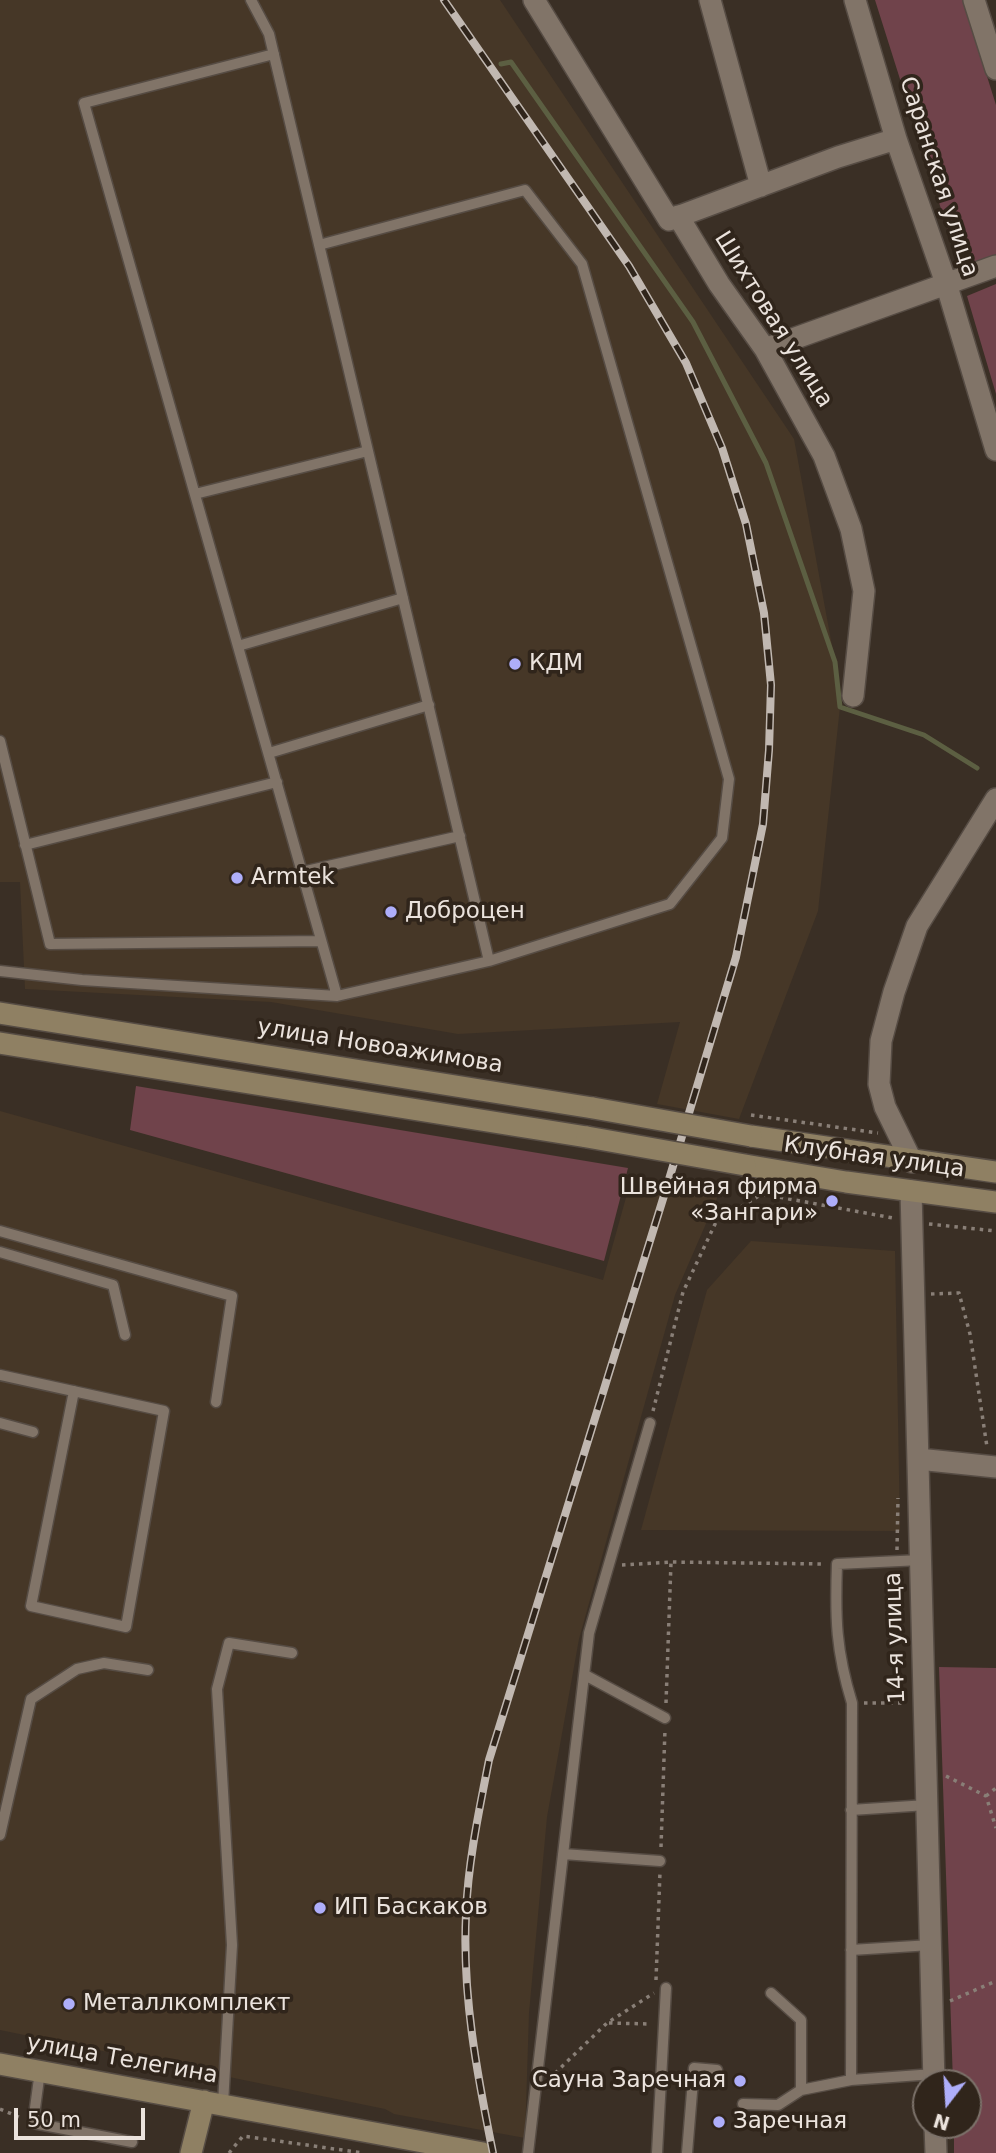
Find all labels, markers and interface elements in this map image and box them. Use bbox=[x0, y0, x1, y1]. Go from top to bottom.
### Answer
street label: Саранская улица bbox=[893, 74, 983, 280]
street label: Шихтовая улица bbox=[708, 227, 838, 413]
place label: КДМ bbox=[529, 650, 583, 678]
marker: КДМ bbox=[507, 656, 523, 672]
place label: Armtek bbox=[251, 864, 335, 892]
marker: Armtek bbox=[229, 870, 245, 886]
place label: Доброцен bbox=[405, 898, 525, 926]
marker: Доброцен bbox=[383, 904, 399, 920]
street label: улица Новоажимова bbox=[255, 1014, 505, 1080]
street label: Клубная улица bbox=[782, 1132, 966, 1184]
place label: Швейная фирма «Зангари» bbox=[620, 1174, 818, 1228]
marker: Швейная фирма «Зангари» bbox=[824, 1193, 840, 1209]
street label: 14-я улица bbox=[880, 1572, 912, 1704]
place label: ИП Баскаков bbox=[334, 1894, 488, 1922]
marker: ИП Баскаков bbox=[312, 1900, 328, 1916]
place label: Металлкомплект bbox=[83, 1990, 290, 2018]
marker: Металлкомплект bbox=[61, 1996, 77, 2012]
street label: улица Телегина bbox=[24, 2030, 220, 2090]
place label: Сауна Заречная bbox=[532, 2067, 726, 2095]
north arrow bbox=[912, 2069, 982, 2139]
marker: Сауна Заречная bbox=[732, 2073, 748, 2089]
scale bar bbox=[18, 2094, 149, 2138]
text: 50 m bbox=[27, 2108, 81, 2132]
place label: Заречная bbox=[733, 2108, 847, 2136]
text: N bbox=[931, 2109, 952, 2135]
marker: Заречная bbox=[711, 2114, 727, 2130]

